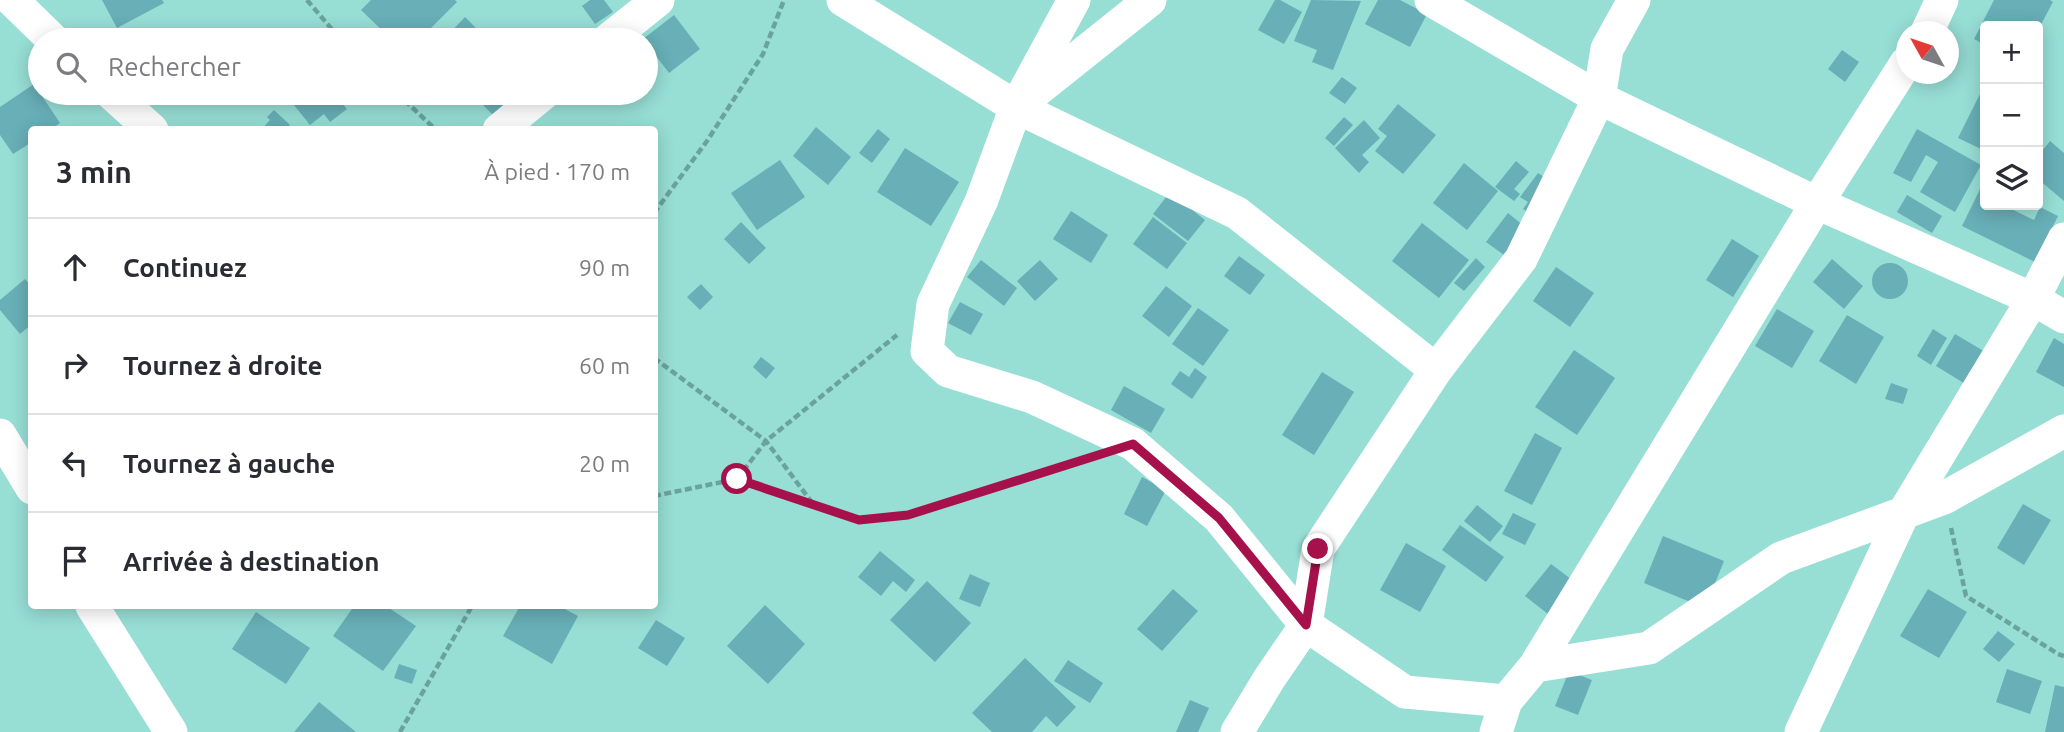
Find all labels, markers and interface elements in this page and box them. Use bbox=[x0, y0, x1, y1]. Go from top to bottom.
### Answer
north arrow bbox=[1896, 21, 1959, 84]
map controls bbox=[1980, 21, 2043, 210]
button: + bbox=[1980, 21, 2043, 84]
search box bbox=[28, 28, 658, 105]
icon: search bbox=[52, 48, 90, 86]
text: Rechercher bbox=[108, 52, 241, 81]
button: − bbox=[1980, 84, 2043, 147]
button: layers bbox=[1980, 147, 2043, 210]
text: 3 min bbox=[56, 155, 132, 189]
text: À pied · 170 m bbox=[484, 159, 630, 184]
icon: ahead bbox=[56, 248, 94, 286]
text: Continuez bbox=[123, 253, 247, 282]
text: 90 m bbox=[579, 255, 630, 280]
icon: right bbox=[56, 346, 94, 384]
text: Tournez à droite bbox=[123, 351, 322, 380]
text: 60 m bbox=[579, 353, 630, 378]
icon: left bbox=[56, 444, 94, 482]
text: Tournez à gauche bbox=[123, 449, 335, 478]
text: 20 m bbox=[579, 451, 630, 476]
route start bbox=[721, 463, 752, 494]
route end bbox=[1302, 533, 1333, 564]
icon: arrive bbox=[56, 542, 94, 580]
text: Arrivée à destination bbox=[123, 547, 379, 576]

